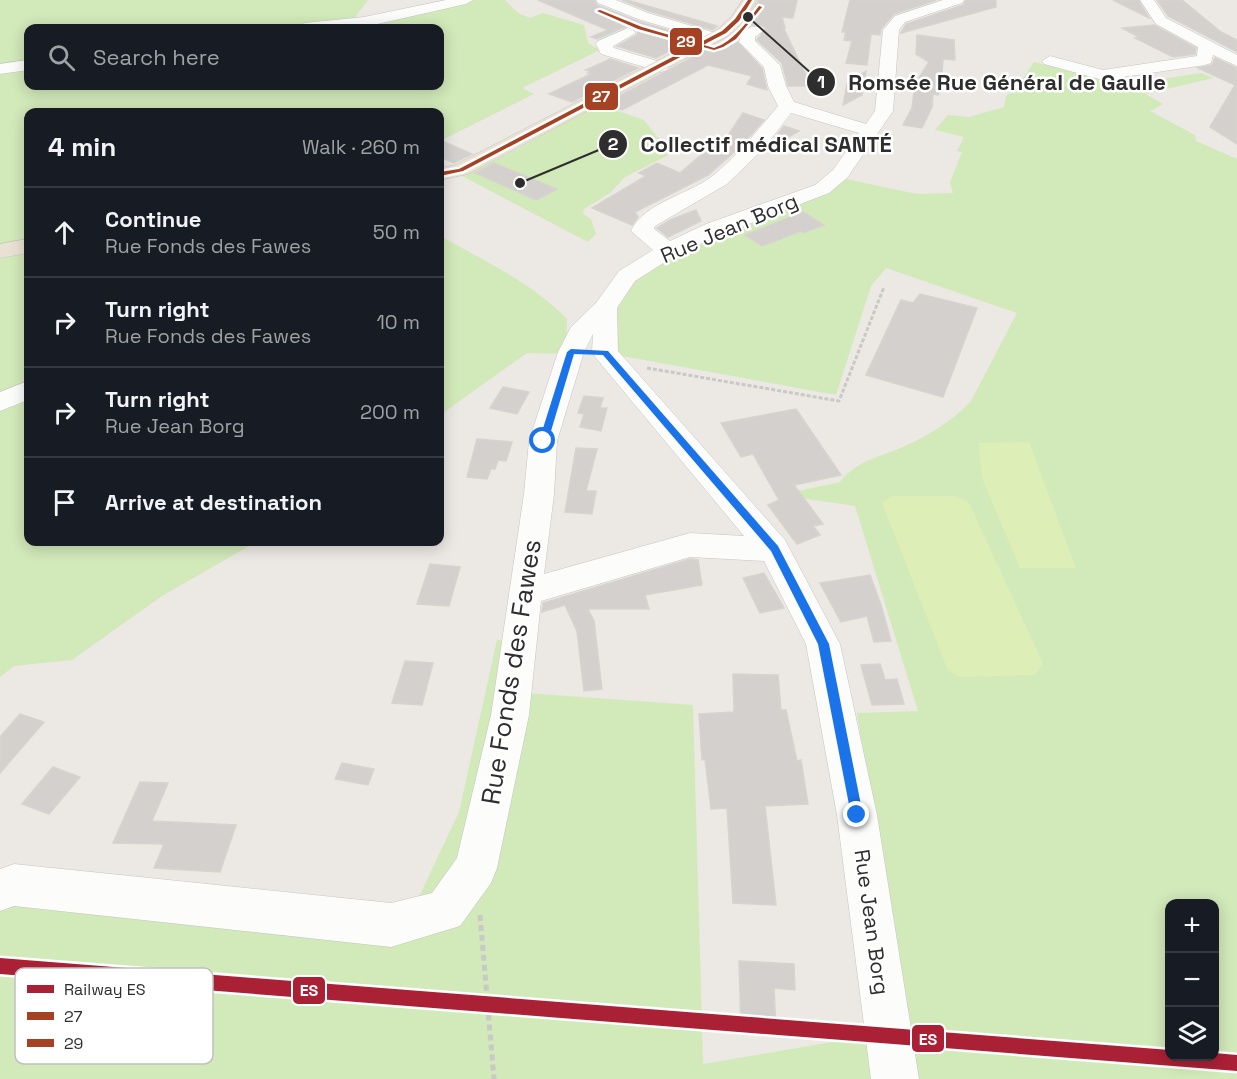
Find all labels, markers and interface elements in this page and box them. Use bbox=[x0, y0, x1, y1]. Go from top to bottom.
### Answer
search box bbox=[24, 24, 444, 90]
line badge: 29 bbox=[669, 27, 703, 56]
text: 29 bbox=[676, 31, 696, 52]
icon: search bbox=[45, 41, 78, 74]
text: Search here bbox=[93, 43, 220, 71]
callout: Romsée Rue Général de Gaulle bbox=[806, 62, 1178, 102]
text: Romsée Rue Général de Gaulle bbox=[848, 68, 1166, 96]
text: 1 bbox=[817, 70, 825, 93]
line badge: 27 bbox=[584, 82, 619, 111]
text: 27 bbox=[592, 86, 610, 107]
callout: Collectif médical SANTÉ bbox=[598, 124, 903, 164]
text: 4 min bbox=[48, 130, 116, 164]
text: Collectif médical SANTÉ bbox=[640, 130, 892, 158]
text: 2 bbox=[608, 132, 619, 155]
text: Walk · 260 m bbox=[302, 134, 420, 160]
street label: Rue Jean Borg bbox=[656, 187, 802, 269]
text: Continue bbox=[105, 205, 201, 233]
icon: ahead bbox=[48, 216, 81, 249]
text: 50 m bbox=[373, 219, 420, 245]
text: Rue Fonds des Fawes bbox=[105, 233, 311, 259]
text: Turn right bbox=[105, 295, 210, 323]
icon: right bbox=[48, 306, 81, 339]
text: 10 m bbox=[376, 309, 420, 335]
text: Rue Fonds des Fawes bbox=[105, 323, 311, 349]
text: Turn right bbox=[105, 385, 210, 413]
icon: right bbox=[48, 396, 81, 429]
text: 200 m bbox=[360, 399, 420, 425]
text: Rue Jean Borg bbox=[105, 413, 245, 439]
route start bbox=[529, 427, 555, 453]
icon: arrive bbox=[48, 486, 81, 519]
text: Arrive at destination bbox=[105, 488, 322, 516]
street label: Rue Fonds des Fawes bbox=[473, 537, 549, 807]
route end bbox=[843, 801, 869, 827]
street label: Rue Jean Borg bbox=[848, 848, 896, 996]
map controls bbox=[1165, 899, 1219, 1061]
button: + bbox=[1165, 899, 1219, 953]
button: − bbox=[1165, 953, 1219, 1007]
legend bbox=[15, 968, 213, 1064]
line badge: ES bbox=[292, 976, 326, 1005]
text: Railway ES bbox=[64, 979, 146, 1000]
text: ES bbox=[300, 980, 319, 1001]
text: 27 bbox=[64, 1006, 83, 1027]
button: layers bbox=[1165, 1007, 1219, 1061]
line badge: ES bbox=[911, 1024, 945, 1053]
text: ES bbox=[919, 1029, 938, 1050]
text: 29 bbox=[64, 1033, 83, 1054]

